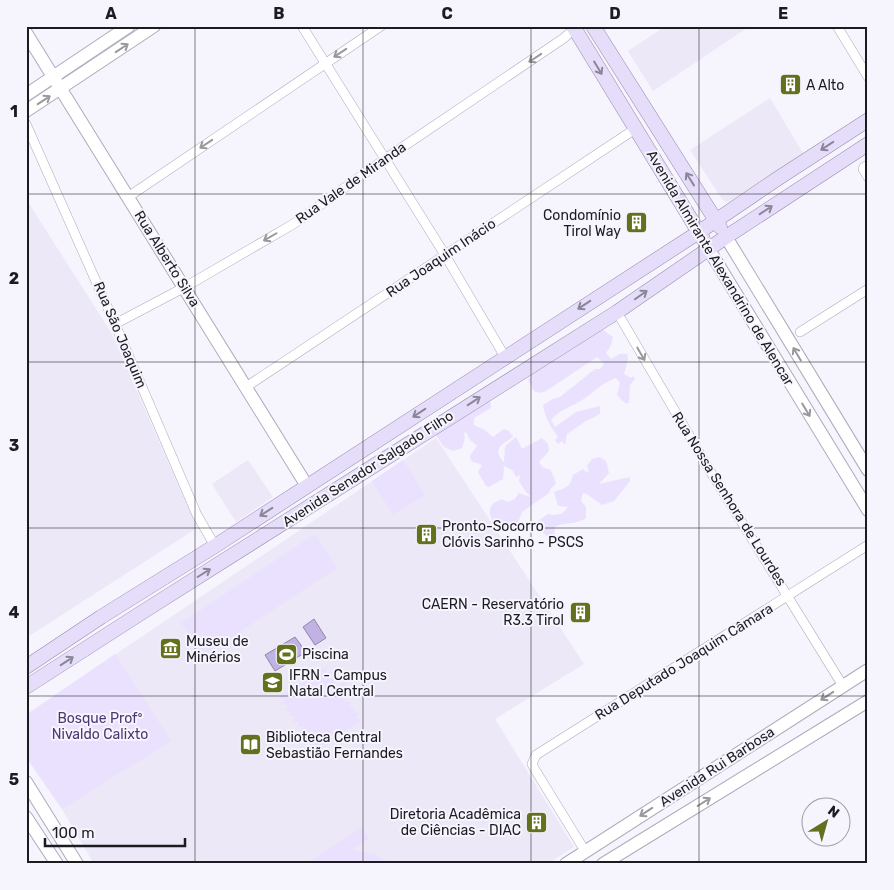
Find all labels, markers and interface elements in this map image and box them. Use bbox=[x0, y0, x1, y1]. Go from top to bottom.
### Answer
text: A bbox=[105, 4, 117, 23]
text: B bbox=[273, 4, 285, 23]
text: C bbox=[441, 4, 453, 23]
text: D bbox=[609, 4, 621, 23]
text: E bbox=[778, 4, 788, 23]
one-way arrow bbox=[115, 43, 129, 53]
one-way arrow bbox=[334, 48, 348, 58]
one-way arrow bbox=[529, 53, 543, 63]
one-way arrow bbox=[594, 61, 604, 75]
building icon: A Alto bbox=[778, 73, 802, 97]
place label: A Alto bbox=[806, 77, 844, 94]
one-way arrow bbox=[36, 94, 50, 104]
text: 1 bbox=[10, 102, 18, 121]
one-way arrow bbox=[199, 139, 213, 149]
street label: Rua Vale de Miranda bbox=[293, 139, 409, 227]
one-way arrow bbox=[820, 141, 834, 151]
street label: Avenida Almirante Alexandrino de Alencar bbox=[643, 147, 798, 389]
one-way arrow bbox=[685, 173, 695, 187]
one-way arrow bbox=[759, 205, 773, 215]
place label: Condomínio Tirol Way bbox=[543, 207, 621, 240]
street label: Rua Alberto Silva bbox=[131, 208, 203, 310]
building icon: Condomínio Tirol Way bbox=[625, 211, 649, 235]
street label: Rua Joaquim Inácio bbox=[383, 215, 499, 301]
one-way arrow bbox=[264, 233, 278, 243]
text: 2 bbox=[9, 269, 19, 288]
street label: Rua São Joaquim bbox=[90, 279, 150, 391]
one-way arrow bbox=[633, 290, 647, 300]
one-way arrow bbox=[578, 301, 592, 311]
one-way arrow bbox=[637, 347, 647, 361]
one-way arrow bbox=[791, 347, 801, 361]
one-way arrow bbox=[467, 396, 481, 407]
one-way arrow bbox=[802, 402, 812, 416]
street label: Avenida Senador Salgado Filho bbox=[279, 407, 457, 531]
one-way arrow bbox=[412, 408, 426, 418]
street label: Rua Nossa Senhora de Lourdes bbox=[668, 409, 790, 589]
text: 3 bbox=[9, 436, 19, 455]
one-way arrow bbox=[259, 507, 273, 518]
place label: Pronto-Socorro Clóvis Sarinho - PSCS bbox=[442, 518, 584, 551]
building icon: Pronto-Socorro Clóvis Sarinho - PSCS bbox=[414, 522, 438, 546]
one-way arrow bbox=[196, 568, 210, 578]
place label: CAERN - Reservatório R3.3 Tirol bbox=[422, 596, 564, 629]
building icon: CAERN - Reservatório R3.3 Tirol bbox=[568, 600, 592, 624]
street label: Rua Deputado Joaquim Câmara bbox=[592, 600, 776, 724]
text: 4 bbox=[9, 603, 20, 622]
place label: Museu de Minérios bbox=[186, 633, 249, 666]
museum icon: Museu de Minérios bbox=[158, 637, 182, 661]
sports icon: Piscina bbox=[274, 642, 298, 666]
place label: Piscina bbox=[302, 646, 349, 663]
one-way arrow bbox=[60, 655, 74, 666]
place label: IFRN - Campus Natal Central bbox=[289, 667, 387, 700]
school or university icon: IFRN - Campus Natal Central bbox=[261, 671, 285, 695]
one-way arrow bbox=[820, 691, 834, 701]
park label: Bosque Profº Nivaldo Calixto bbox=[52, 710, 148, 743]
street label: Avenida Rui Barbosa bbox=[656, 723, 778, 811]
place label: Biblioteca Central Sebastião Fernandes bbox=[266, 729, 403, 762]
library icon: Biblioteca Central Sebastião Fernandes bbox=[238, 733, 262, 757]
text: 5 bbox=[9, 770, 19, 789]
one-way arrow bbox=[697, 796, 711, 806]
north arrow bbox=[802, 798, 852, 848]
text: N bbox=[824, 802, 843, 822]
place label: Diretoria Acadêmica de Ciências - DIAC bbox=[390, 806, 521, 839]
one-way arrow bbox=[639, 808, 653, 818]
building icon: Diretoria Acadêmica de Ciências - DIAC bbox=[525, 810, 549, 834]
scale bar bbox=[45, 815, 185, 847]
text: 100 m bbox=[52, 824, 94, 842]

